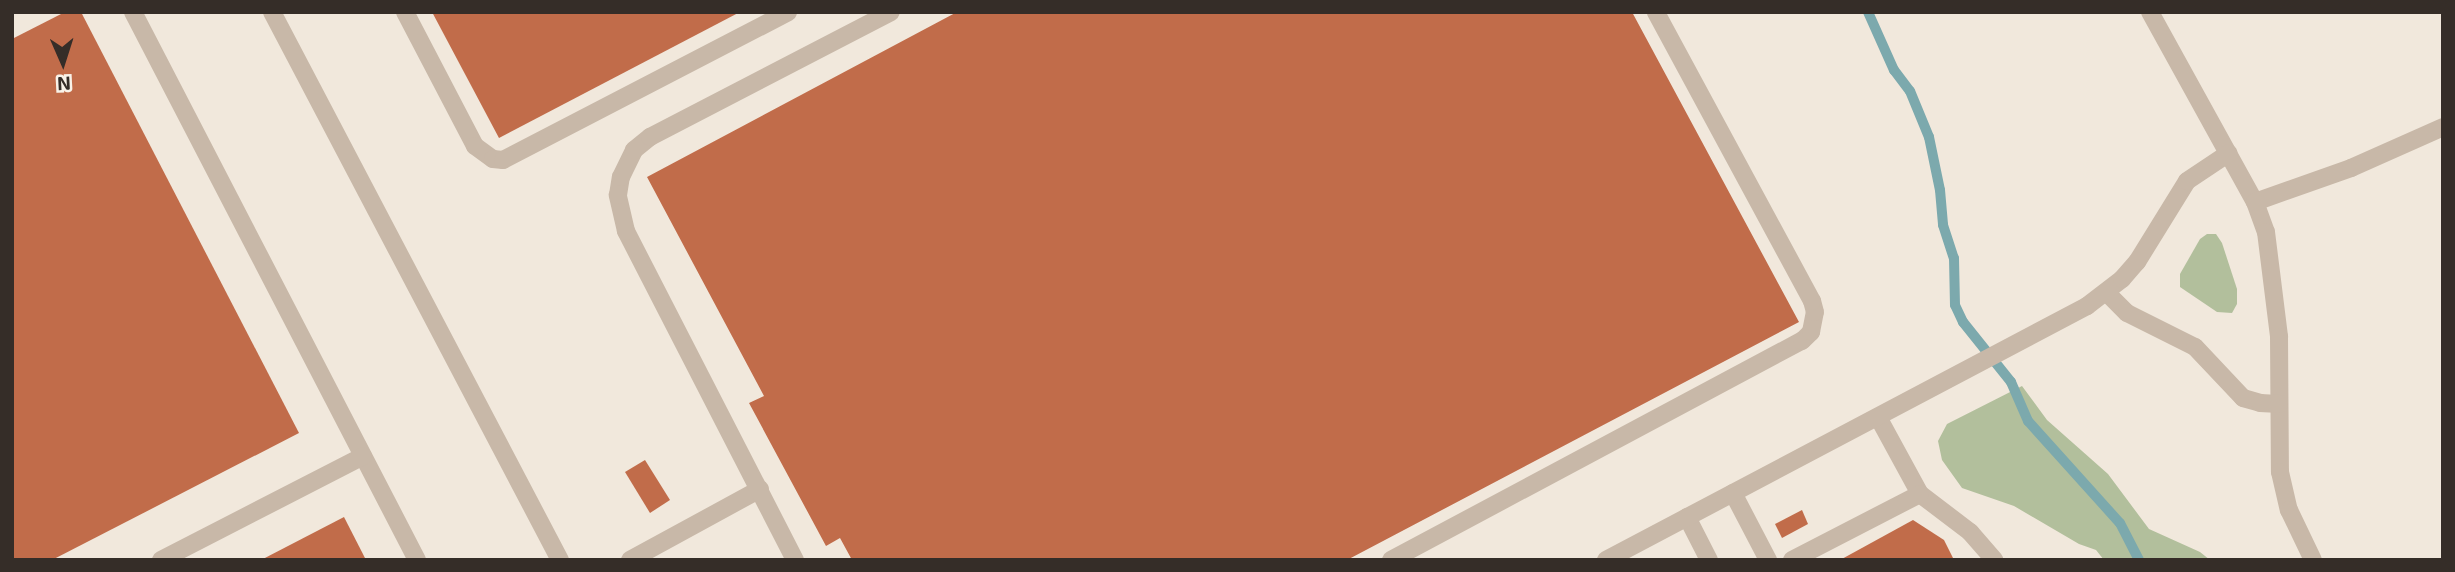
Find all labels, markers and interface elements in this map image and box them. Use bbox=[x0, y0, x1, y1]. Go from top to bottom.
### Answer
north arrow bbox=[28, 28, 98, 98]
text: N bbox=[57, 73, 72, 96]

